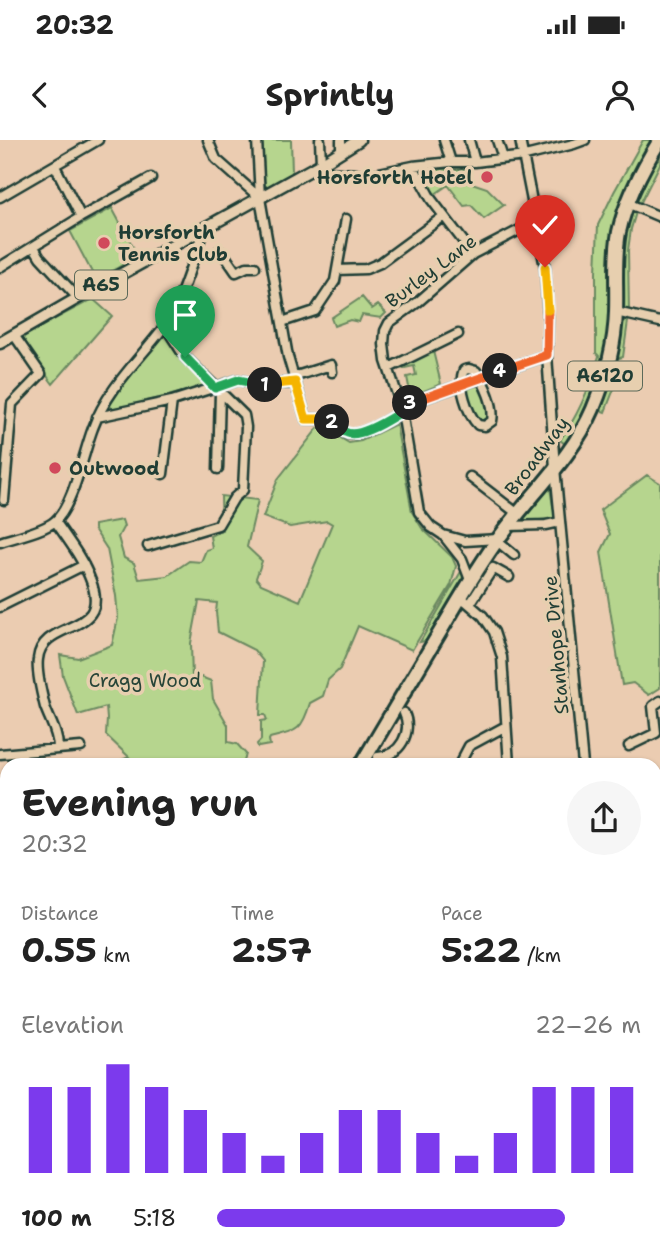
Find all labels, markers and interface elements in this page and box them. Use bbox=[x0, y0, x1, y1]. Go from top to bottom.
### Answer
text: 20:32 bbox=[35, 7, 114, 42]
text: Sprintly bbox=[265, 73, 395, 116]
icon: back bbox=[21, 76, 59, 114]
icon: person bbox=[601, 76, 639, 114]
place label: Horsforth Hotel bbox=[317, 165, 473, 190]
marker: Horsforth Hotel bbox=[479, 169, 495, 185]
pin bbox=[515, 195, 575, 267]
icon: check bbox=[526, 206, 564, 244]
place label: Horsforth Tennis Club bbox=[118, 220, 228, 267]
street label: Burley Lane bbox=[380, 228, 482, 314]
marker: Horsforth Tennis Club bbox=[96, 235, 112, 251]
road number: A65 bbox=[75, 270, 127, 300]
pin bbox=[155, 285, 215, 357]
icon: arrive bbox=[166, 296, 204, 334]
pin: 4 bbox=[482, 354, 518, 388]
text: 4 bbox=[493, 358, 506, 383]
road number: A6120 bbox=[568, 362, 642, 390]
pin: 1 bbox=[247, 368, 282, 402]
text: 1 bbox=[260, 372, 269, 397]
pin: 3 bbox=[392, 386, 428, 420]
text: 3 bbox=[403, 390, 416, 415]
pin: 2 bbox=[314, 404, 350, 440]
text: 2 bbox=[325, 409, 338, 434]
street label: Broadway bbox=[499, 411, 575, 501]
place label: Outwood bbox=[69, 456, 160, 481]
marker: Outwood bbox=[47, 460, 63, 476]
street label: Stanhope Drive bbox=[537, 575, 575, 715]
park label: Cragg Wood bbox=[89, 668, 201, 693]
text: Evening run bbox=[21, 777, 258, 828]
button: share bbox=[567, 781, 641, 855]
text: 20:32 bbox=[21, 829, 88, 859]
text: Distance bbox=[21, 901, 99, 926]
text: Time bbox=[231, 901, 275, 926]
text: Pace bbox=[441, 901, 483, 926]
text: 0.55 bbox=[21, 926, 97, 973]
text: 2:57 bbox=[231, 926, 312, 973]
text: 5:22 bbox=[441, 926, 521, 973]
text: km bbox=[97, 943, 130, 968]
text: /km bbox=[521, 943, 561, 968]
text: Elevation bbox=[21, 1010, 124, 1040]
text: 22–26 m bbox=[535, 1010, 641, 1040]
text: 100 m bbox=[21, 1203, 92, 1233]
text: 5:18 bbox=[133, 1203, 176, 1233]

